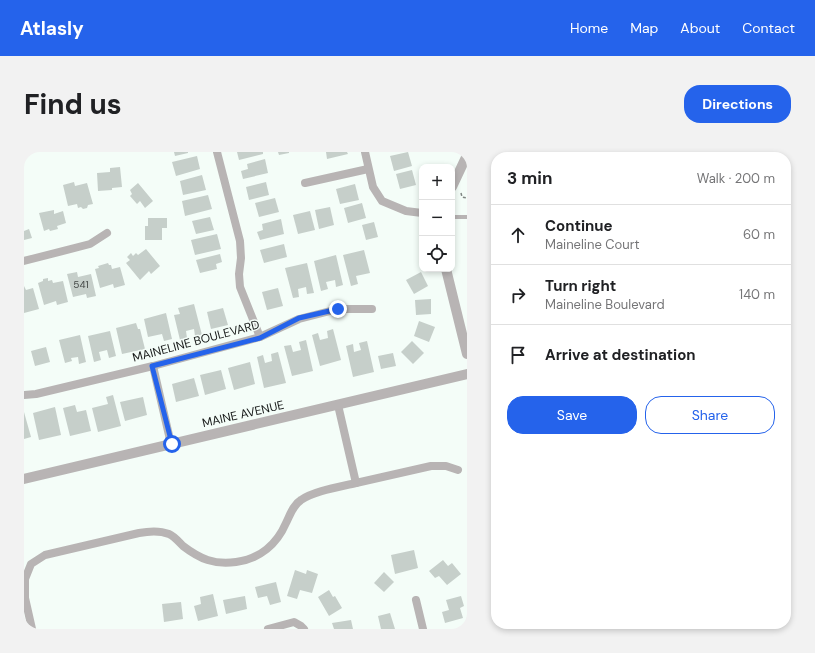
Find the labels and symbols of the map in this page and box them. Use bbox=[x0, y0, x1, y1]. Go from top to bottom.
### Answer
house number: 541 bbox=[73, 278, 89, 291]
route end bbox=[329, 300, 347, 318]
street label: MAINELINE BOULEVARD bbox=[131, 316, 261, 366]
street label: MAINE AVENUE bbox=[200, 397, 286, 431]
route start bbox=[163, 435, 181, 453]

